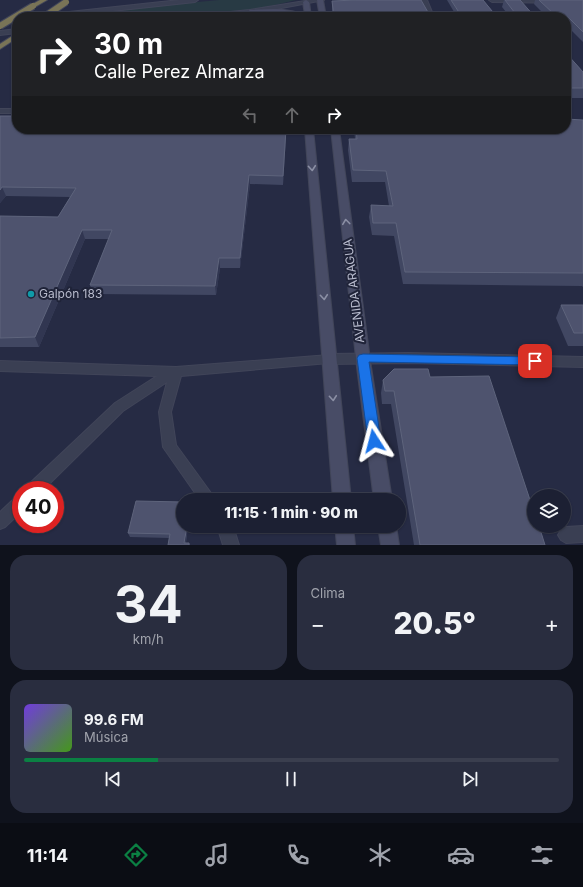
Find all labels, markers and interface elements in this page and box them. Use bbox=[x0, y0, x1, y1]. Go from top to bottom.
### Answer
text: 30 m bbox=[94, 27, 163, 61]
icon: right bbox=[28, 28, 80, 80]
text: Calle Perez Almarza bbox=[94, 61, 265, 82]
icon: left bbox=[239, 104, 261, 126]
icon: ahead bbox=[281, 104, 303, 126]
icon: right bbox=[323, 104, 345, 126]
one-way arrow bbox=[308, 165, 317, 171]
one-way arrow bbox=[342, 219, 351, 225]
street label: AVENIDA ARAGUA bbox=[340, 238, 367, 344]
place label: Galpón 183 bbox=[39, 286, 102, 301]
marker: Galpón 183 bbox=[26, 289, 36, 299]
one-way arrow bbox=[319, 294, 328, 300]
pin bbox=[518, 344, 552, 378]
icon: arrive bbox=[524, 350, 546, 372]
one-way arrow bbox=[328, 395, 337, 401]
position arrow bbox=[353, 420, 395, 462]
speed limit sign: 40 bbox=[12, 481, 64, 533]
map controls bbox=[527, 489, 571, 533]
button: layers bbox=[527, 489, 571, 533]
text: 11:15 · 1 min · 90 m bbox=[224, 503, 358, 522]
text: 34 bbox=[114, 573, 183, 636]
text: Clima bbox=[311, 585, 345, 601]
text: 20.5° bbox=[393, 605, 476, 641]
text: − bbox=[311, 611, 325, 637]
text: + bbox=[544, 611, 559, 637]
text: km/h bbox=[133, 631, 164, 647]
text: 99.6 FM bbox=[84, 710, 144, 729]
text: Música bbox=[84, 729, 128, 745]
icon: previous bbox=[102, 768, 124, 790]
icon: pause bbox=[280, 768, 302, 790]
icon: next bbox=[459, 768, 481, 790]
icon: directions bbox=[122, 841, 150, 869]
icon: music bbox=[203, 841, 231, 869]
icon: phone bbox=[284, 841, 312, 869]
icon: climate bbox=[366, 841, 394, 869]
icon: car bbox=[447, 841, 475, 869]
icon: filters bbox=[528, 841, 556, 869]
text: 11:14 bbox=[27, 845, 68, 866]

